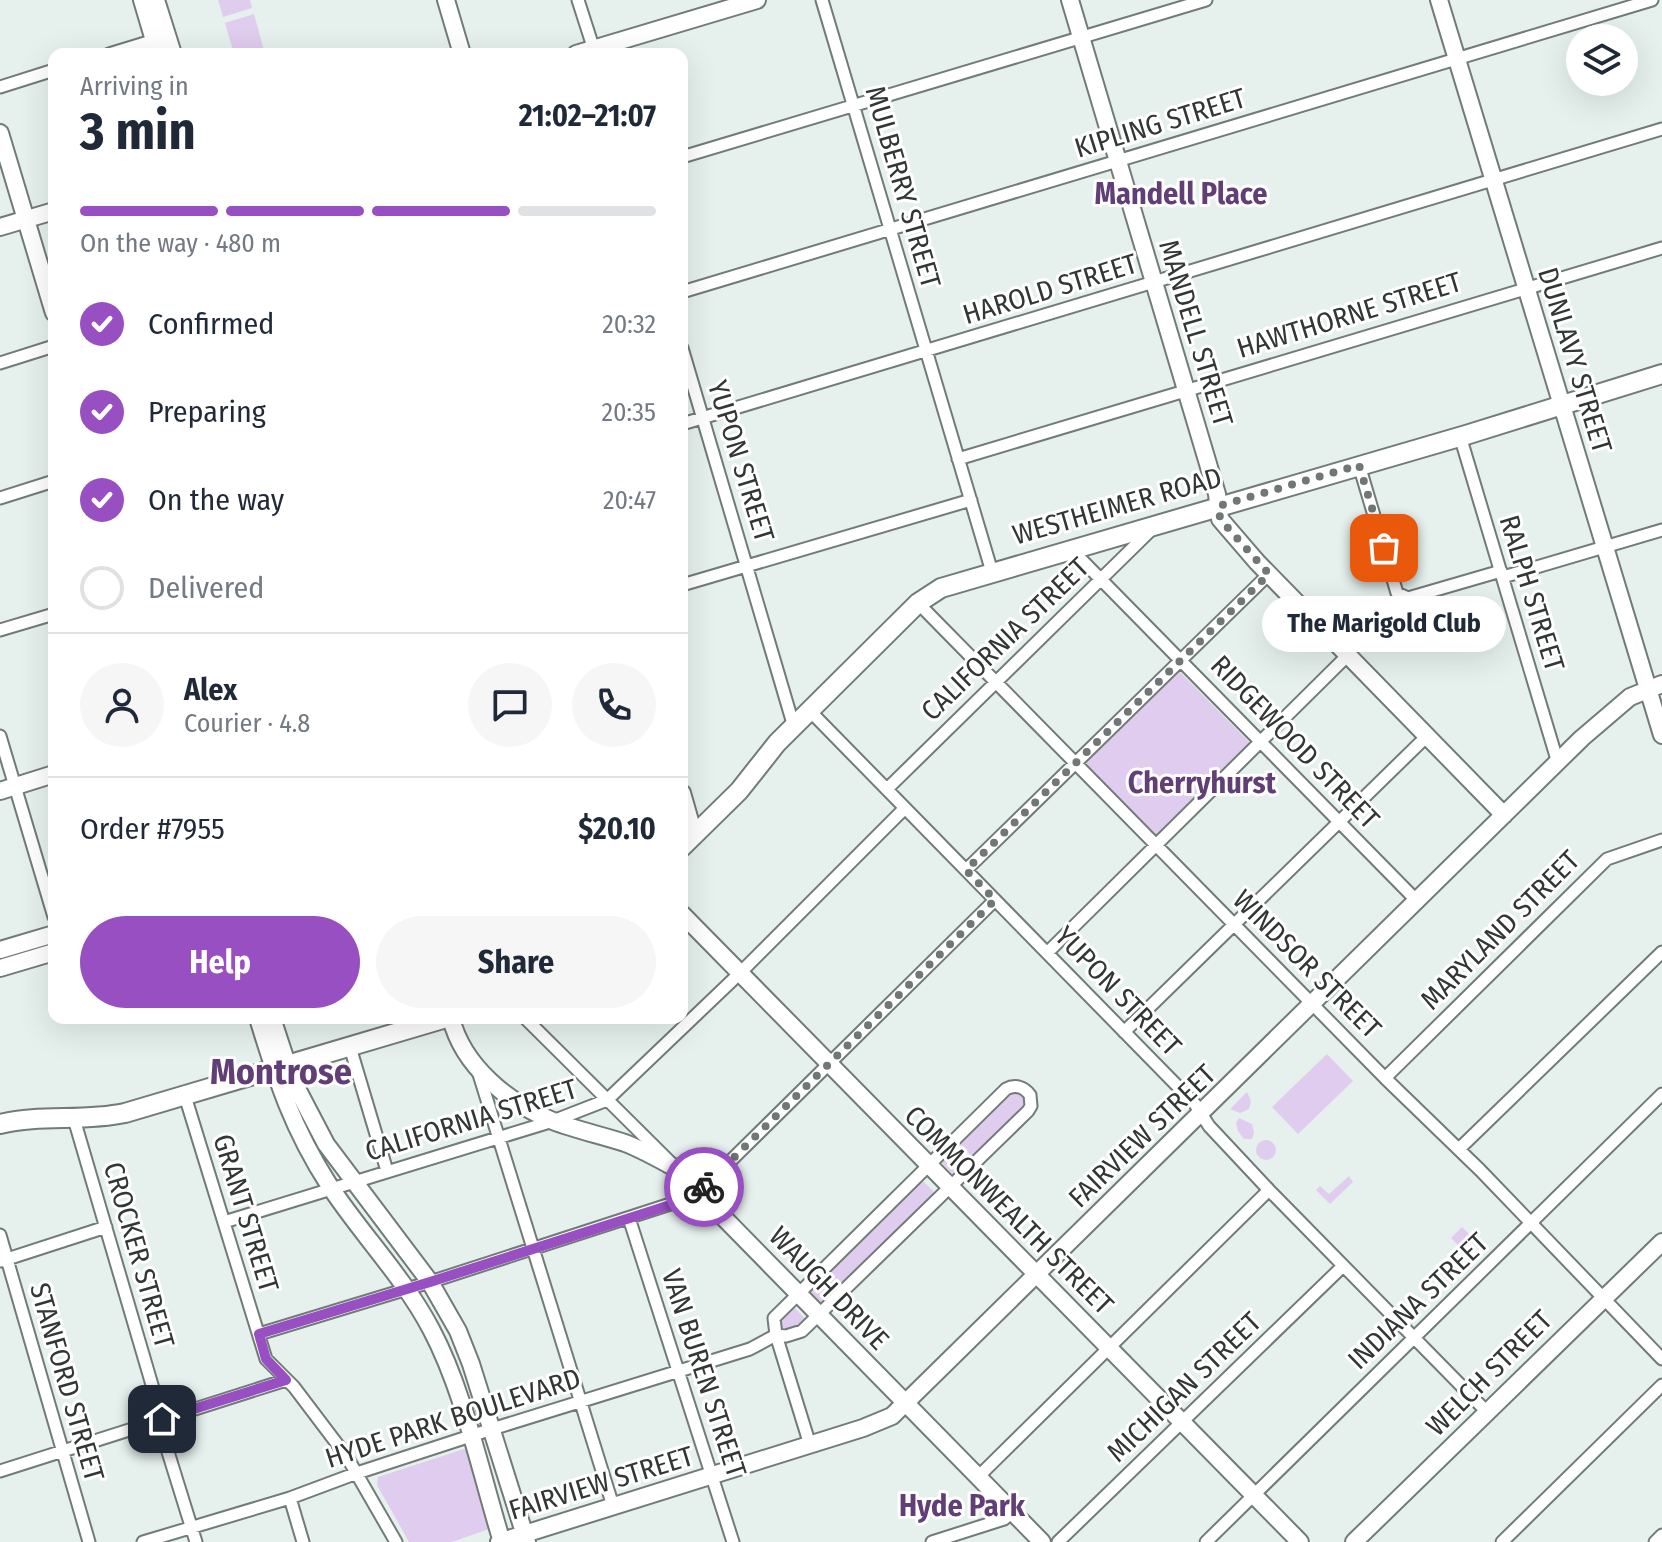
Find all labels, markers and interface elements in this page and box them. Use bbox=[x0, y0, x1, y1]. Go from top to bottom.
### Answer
map controls bbox=[1566, 24, 1638, 96]
button: layers bbox=[1566, 24, 1638, 96]
text: Arriving in bbox=[80, 71, 189, 102]
street label: KIPLING STREET bbox=[1071, 81, 1249, 165]
street label: MULBERRY STREET bbox=[858, 82, 948, 292]
text: 21:02–21:07 bbox=[519, 98, 656, 134]
text: 3 min bbox=[80, 100, 196, 163]
district label: Mandell Place bbox=[1094, 176, 1268, 212]
text: On the way · 480 m bbox=[80, 228, 281, 259]
street label: MANDELL STREET bbox=[1152, 236, 1240, 430]
street label: HAROLD STREET bbox=[959, 247, 1141, 331]
street label: DUNLAVY STREET bbox=[1531, 263, 1619, 457]
street label: HAWTHORNE STREET bbox=[1233, 265, 1465, 365]
icon: check bbox=[80, 302, 124, 346]
text: Confirmed bbox=[148, 306, 274, 342]
text: 20:32 bbox=[602, 309, 656, 340]
street label: YUPON STREET bbox=[701, 376, 781, 546]
icon: check bbox=[80, 390, 124, 434]
text: Preparing bbox=[148, 394, 266, 430]
text: 20:35 bbox=[602, 397, 656, 428]
street label: WESTHEIMER ROAD bbox=[1009, 460, 1225, 552]
icon: check bbox=[80, 478, 124, 522]
text: On the way bbox=[148, 482, 284, 518]
text: 20:47 bbox=[603, 485, 656, 516]
street label: RALPH STREET bbox=[1493, 511, 1571, 675]
pin bbox=[1350, 514, 1418, 582]
icon: bag bbox=[1362, 526, 1406, 570]
street label: CALIFORNIA STREET bbox=[915, 551, 1095, 727]
text: Delivered bbox=[148, 570, 264, 606]
callout: The Marigold Club bbox=[1262, 596, 1506, 652]
text: The Marigold Club bbox=[1287, 608, 1481, 639]
street label: RIDGEWOOD STREET bbox=[1204, 649, 1386, 835]
button: person bbox=[80, 663, 164, 747]
button: chat bbox=[468, 663, 552, 747]
button: phone bbox=[572, 663, 656, 747]
text: Alex bbox=[184, 672, 237, 708]
text: Courier · 4.8 bbox=[184, 708, 310, 739]
district label: Cherryhurst bbox=[1128, 765, 1277, 801]
text: Order #7955 bbox=[80, 811, 225, 847]
text: $20.10 bbox=[578, 811, 656, 847]
street label: MARYLAND STREET bbox=[1414, 844, 1586, 1016]
street label: WINDSOR STREET bbox=[1226, 883, 1388, 1045]
button: Help bbox=[80, 916, 360, 1008]
button: Share bbox=[376, 916, 656, 1008]
street label: YUPON STREET bbox=[1048, 919, 1188, 1063]
district label: Montrose bbox=[210, 1050, 352, 1094]
street label: FAIRVIEW STREET bbox=[1062, 1058, 1222, 1214]
street label: CALIFORNIA STREET bbox=[361, 1072, 581, 1168]
street label: COMMONWEALTH STREET bbox=[898, 1099, 1120, 1321]
street label: GRANT STREET bbox=[206, 1130, 286, 1296]
courier bbox=[664, 1147, 744, 1227]
street label: CROCKER STREET bbox=[97, 1158, 181, 1352]
icon: bike bbox=[682, 1165, 726, 1209]
street label: WAUGH DRIVE bbox=[762, 1220, 896, 1356]
street label: INDIANA STREET bbox=[1341, 1226, 1495, 1376]
street label: VAN BUREN STREET bbox=[655, 1265, 753, 1481]
street label: STANFORD STREET bbox=[23, 1279, 111, 1485]
street label: WELCH STREET bbox=[1419, 1303, 1559, 1443]
street label: MICHIGAN STREET bbox=[1100, 1305, 1268, 1469]
street label: HYDE PARK BOULEVARD bbox=[321, 1361, 585, 1475]
pin bbox=[128, 1385, 196, 1453]
icon: home bbox=[140, 1397, 184, 1441]
street label: FAIRVIEW STREET bbox=[505, 1439, 697, 1527]
district label: Hyde Park bbox=[899, 1488, 1026, 1524]

